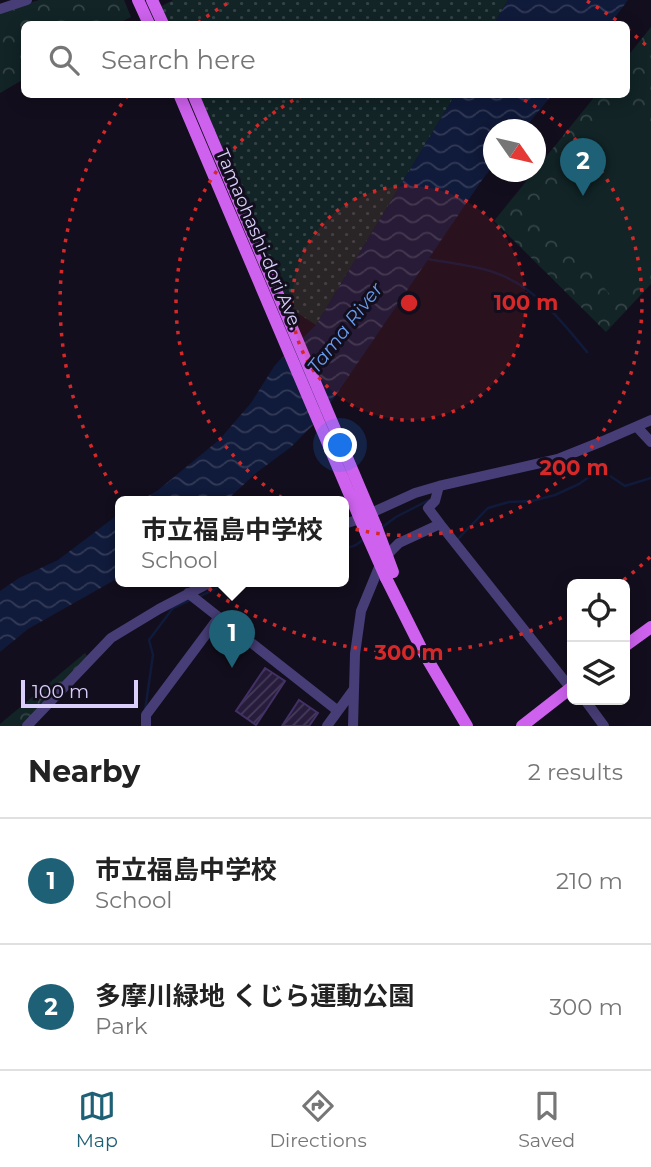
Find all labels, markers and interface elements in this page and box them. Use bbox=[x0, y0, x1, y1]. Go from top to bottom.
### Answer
search box bbox=[21, 21, 630, 98]
icon: search bbox=[45, 41, 83, 79]
text: Search here bbox=[101, 44, 256, 76]
north arrow bbox=[483, 119, 546, 182]
pin: 2 bbox=[560, 138, 606, 196]
street label: Tamaohashi-dori Ave. bbox=[211, 145, 307, 333]
water label: Tama River bbox=[302, 278, 388, 378]
text: 100 m bbox=[494, 290, 558, 315]
centre of rings bbox=[397, 291, 421, 315]
your location bbox=[323, 428, 357, 462]
text: 200 m bbox=[540, 455, 608, 480]
popup bbox=[115, 496, 349, 587]
text: 市立福島中学校 bbox=[141, 514, 323, 546]
text: School bbox=[141, 546, 218, 574]
map controls bbox=[567, 579, 630, 705]
button: locate bbox=[567, 579, 630, 642]
pin: 1 bbox=[209, 610, 255, 668]
text: 300 m bbox=[374, 640, 443, 665]
button: layers bbox=[567, 642, 630, 705]
scale bar bbox=[21, 677, 138, 709]
text: 100 m bbox=[32, 680, 89, 703]
text: Nearby bbox=[28, 753, 140, 790]
text: 2 results bbox=[528, 758, 623, 786]
text: 市立福島中学校 bbox=[95, 854, 277, 886]
text: 1 bbox=[46, 867, 56, 895]
text: 210 m bbox=[556, 867, 623, 895]
text: School bbox=[95, 886, 173, 914]
text: 多摩川緑地 くじら運動公園 bbox=[95, 980, 414, 1012]
text: 2 bbox=[44, 993, 58, 1021]
text: 300 m bbox=[549, 993, 623, 1021]
text: Park bbox=[95, 1012, 148, 1040]
tab: Map bbox=[76, 1087, 118, 1152]
tab: Directions bbox=[269, 1087, 367, 1152]
tab: Saved bbox=[518, 1087, 575, 1152]

